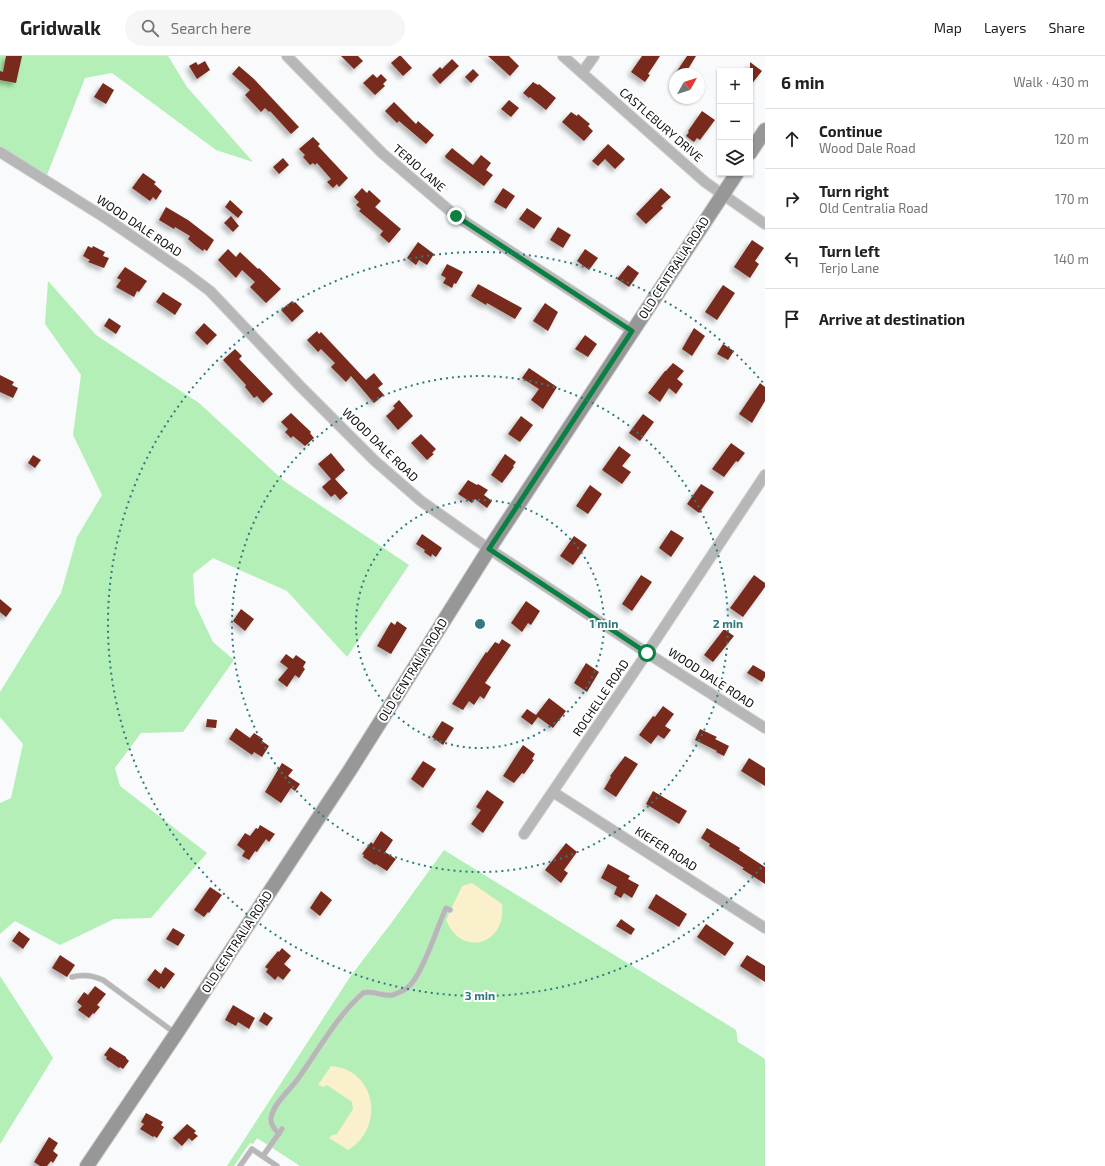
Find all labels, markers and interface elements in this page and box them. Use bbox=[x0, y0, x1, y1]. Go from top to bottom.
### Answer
search box bbox=[125, 10, 405, 46]
text: Gridwalk bbox=[20, 16, 101, 39]
icon: search bbox=[139, 17, 161, 39]
text: Search here bbox=[171, 19, 251, 37]
text: Map bbox=[934, 19, 962, 36]
text: Layers bbox=[984, 19, 1026, 36]
text: Share bbox=[1048, 19, 1085, 36]
north arrow bbox=[669, 68, 705, 104]
map controls bbox=[717, 68, 753, 176]
button: + bbox=[717, 68, 753, 104]
text: 6 min bbox=[781, 72, 825, 92]
text: Walk · 430 m bbox=[1013, 74, 1089, 90]
street label: CASTLEBURY DRIVE bbox=[617, 84, 706, 164]
button: − bbox=[717, 104, 753, 140]
text: Continue bbox=[819, 122, 882, 140]
icon: ahead bbox=[781, 128, 803, 150]
text: 120 m bbox=[1054, 131, 1089, 147]
button: layers bbox=[717, 140, 753, 176]
text: Wood Dale Road bbox=[819, 140, 916, 156]
street label: TERJO LANE bbox=[391, 141, 449, 194]
text: Turn right bbox=[819, 182, 889, 200]
icon: right bbox=[781, 188, 803, 210]
street label: WOOD DALE ROAD bbox=[94, 191, 185, 259]
text: 170 m bbox=[1055, 191, 1089, 207]
text: Old Centralia Road bbox=[819, 200, 928, 216]
route end bbox=[447, 207, 465, 225]
street label: OLD CENTRALIA ROAD bbox=[635, 214, 711, 321]
text: Turn left bbox=[819, 242, 880, 260]
icon: left bbox=[781, 248, 803, 270]
text: 140 m bbox=[1054, 251, 1089, 267]
text: Terjo Lane bbox=[819, 260, 879, 276]
icon: arrive bbox=[781, 308, 803, 330]
text: Arrive at destination bbox=[819, 310, 965, 328]
street label: WOOD DALE ROAD bbox=[340, 405, 421, 484]
street label: OLD CENTRALIA ROAD bbox=[375, 615, 450, 724]
text: 1 min bbox=[590, 616, 618, 630]
text: 2 min bbox=[713, 616, 743, 630]
centre of rings bbox=[473, 617, 487, 631]
route start bbox=[638, 644, 656, 662]
street label: WOOD DALE ROAD bbox=[666, 644, 757, 710]
street label: ROCHELLE ROAD bbox=[569, 656, 631, 738]
street label: KIEFER ROAD bbox=[633, 823, 700, 873]
street label: OLD CENTRALIA ROAD bbox=[198, 888, 274, 995]
text: 3 min bbox=[465, 988, 495, 1002]

